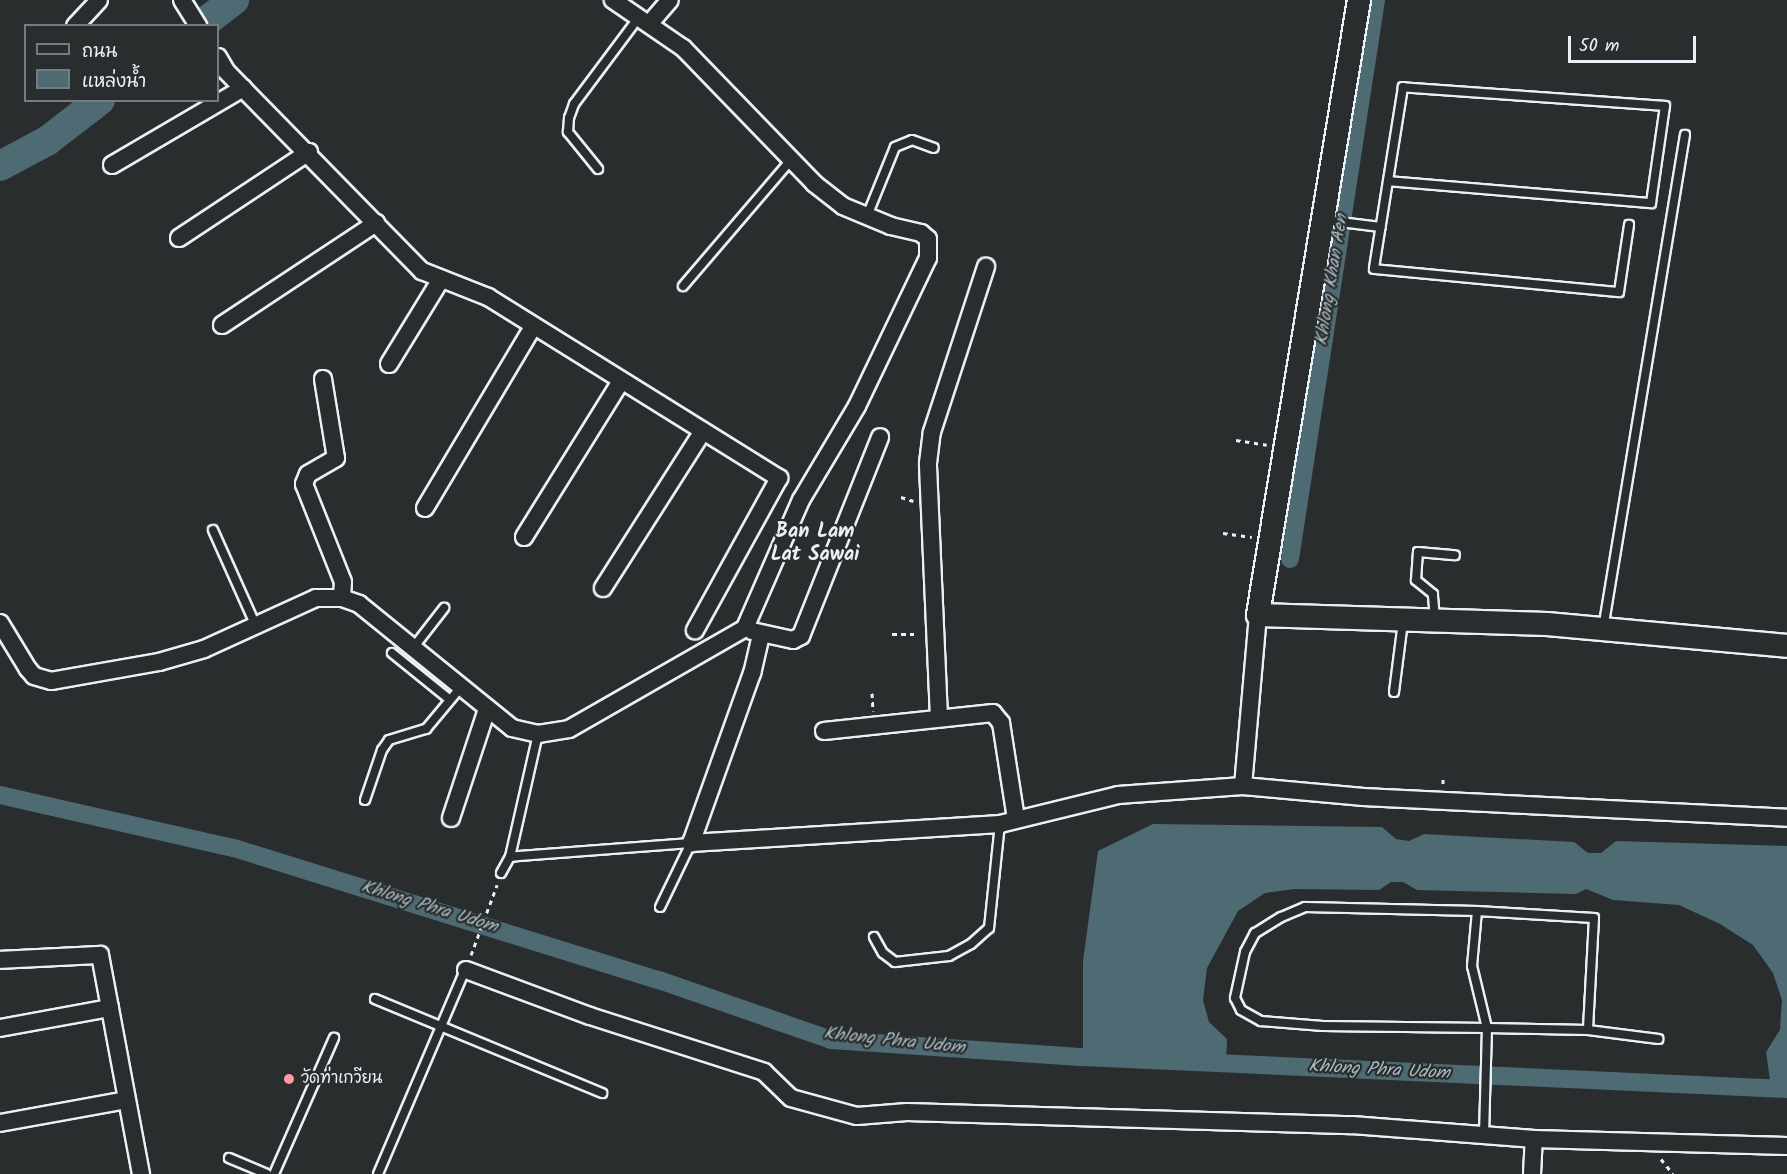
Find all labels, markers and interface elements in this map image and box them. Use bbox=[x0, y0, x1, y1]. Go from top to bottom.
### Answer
legend bbox=[24, 24, 219, 102]
scale bar bbox=[1571, 24, 1698, 62]
text: 50 m bbox=[1579, 32, 1619, 61]
text: ถนน bbox=[82, 38, 117, 67]
text: แหล่งน้ำ bbox=[82, 68, 146, 97]
water label: Khlong Khan Aen bbox=[1312, 213, 1354, 347]
district label: Ban Lam Lat Sawai bbox=[771, 520, 859, 567]
water label: Khlong Phra Udom bbox=[358, 877, 500, 939]
water label: Khlong Phra Udom bbox=[823, 1024, 965, 1060]
water label: Khlong Phra Udom bbox=[1308, 1057, 1450, 1085]
place label: วัดท่าเกวียน bbox=[301, 1069, 382, 1089]
marker: วัดท่าเกวียน bbox=[282, 1072, 296, 1086]

